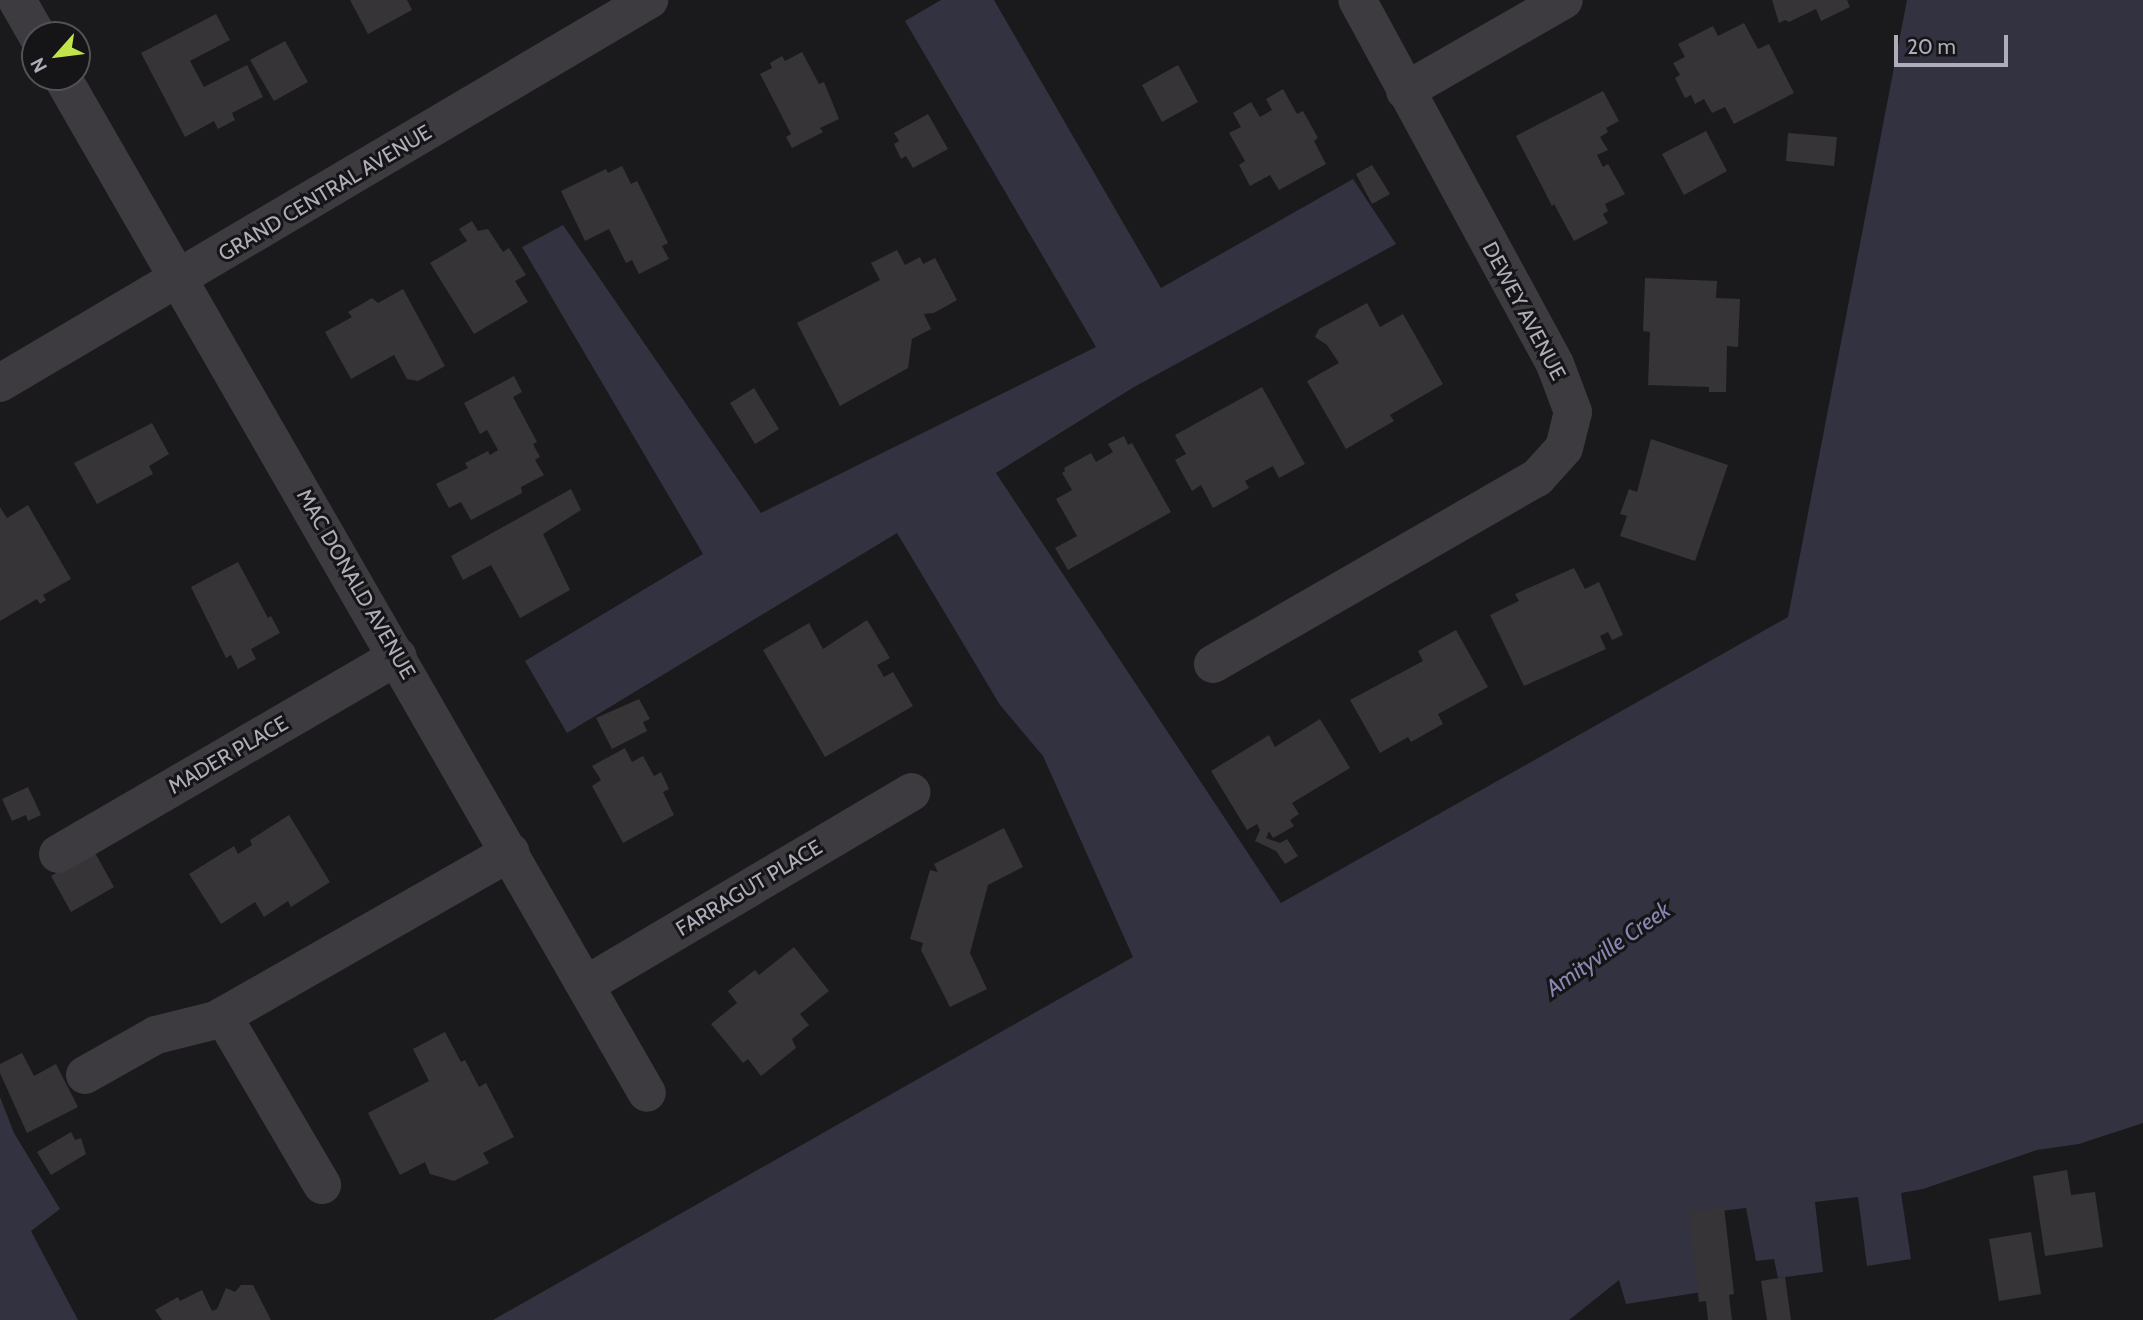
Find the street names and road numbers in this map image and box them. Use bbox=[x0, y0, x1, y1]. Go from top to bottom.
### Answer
street label: GRAND CENTRAL AVENUE bbox=[214, 119, 436, 267]
street label: DEWEY AVENUE bbox=[1477, 238, 1571, 384]
street label: MAC DONALD AVENUE bbox=[291, 485, 421, 683]
street label: MADER PLACE bbox=[164, 711, 292, 799]
street label: FARRAGUT PLACE bbox=[671, 834, 827, 942]

